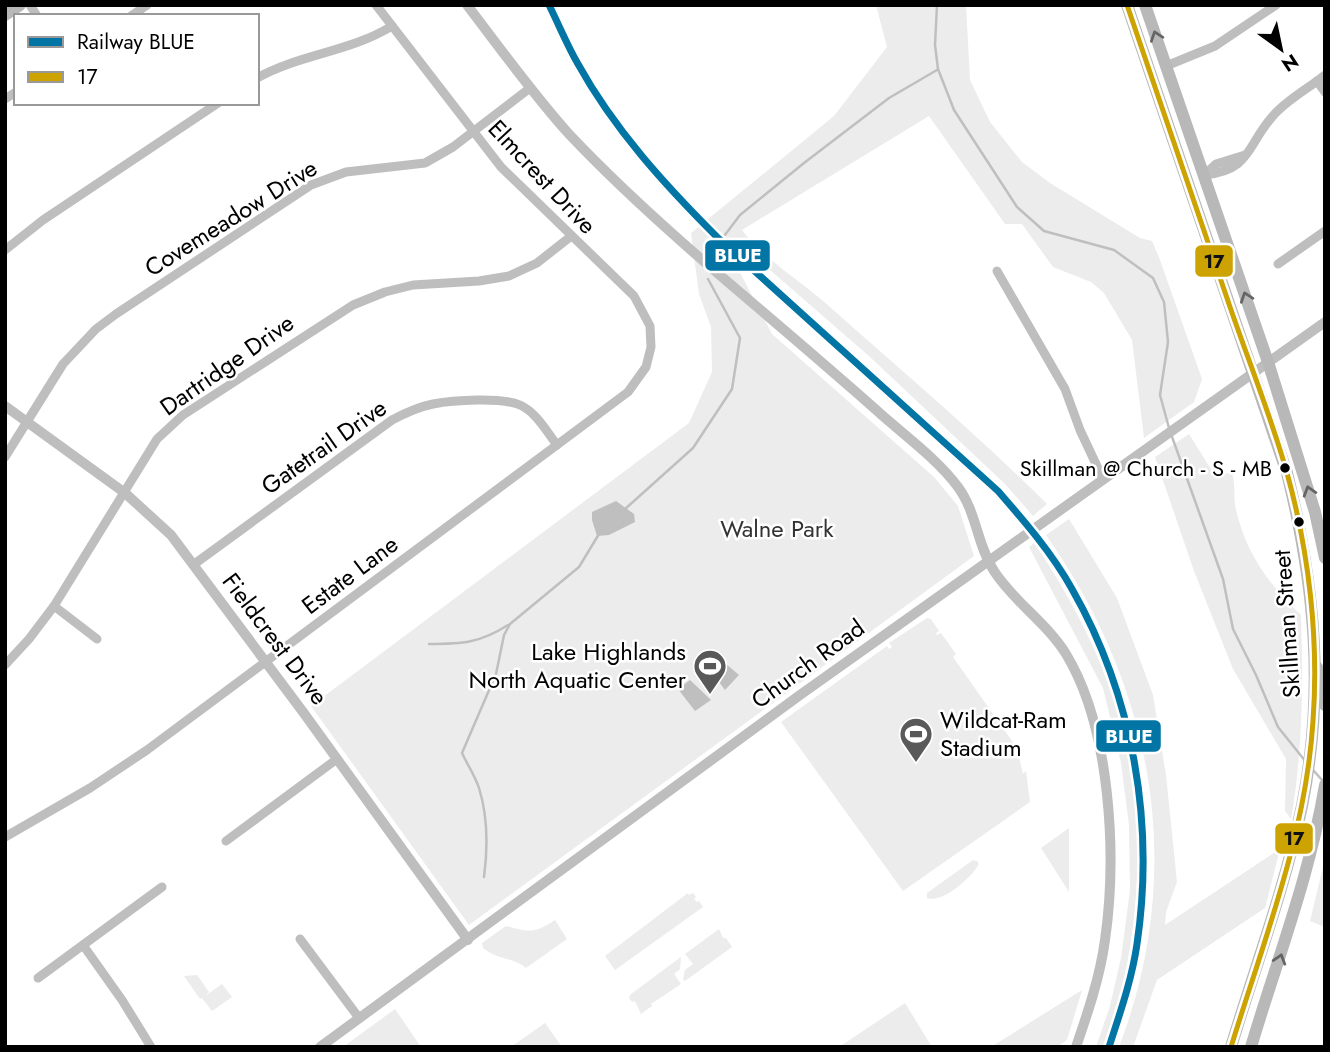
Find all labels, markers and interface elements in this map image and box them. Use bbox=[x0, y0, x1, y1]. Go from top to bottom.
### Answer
legend bbox=[14, 14, 259, 105]
north arrow bbox=[1246, 14, 1316, 84]
text: Railway BLUE bbox=[77, 27, 195, 57]
one-way arrow bbox=[1150, 30, 1164, 43]
text: N bbox=[1276, 47, 1304, 78]
text: 17 bbox=[77, 62, 97, 92]
street label: Elmcrest Drive bbox=[480, 112, 605, 242]
street label: Covemeadow Drive bbox=[138, 150, 324, 285]
line badge: BLUE bbox=[704, 239, 771, 272]
text: BLUE bbox=[714, 242, 762, 269]
line badge: 17 bbox=[1194, 244, 1234, 278]
text: 17 bbox=[1203, 248, 1225, 275]
one-way arrow bbox=[1240, 292, 1254, 304]
street label: Dartridge Drive bbox=[153, 305, 301, 424]
street label: Gatetrail Drive bbox=[254, 390, 394, 503]
place label: Skillman @ Church - S - MB bbox=[1020, 452, 1272, 484]
marker: Skillman @ Church - S - MB bbox=[1278, 461, 1292, 475]
one-way arrow bbox=[1302, 486, 1317, 498]
park label: Walne Park bbox=[720, 511, 834, 546]
unlabelled marker bbox=[1292, 515, 1306, 529]
street label: Estate Lane bbox=[294, 527, 405, 623]
street label: Skillman Street bbox=[1264, 549, 1309, 699]
street label: Fieldcrest Drive bbox=[214, 565, 337, 712]
street label: Church Road bbox=[744, 610, 872, 717]
place label: Lake Highlands North Aquatic Center bbox=[468, 634, 687, 697]
sports icon: Lake Highlands North Aquatic Center bbox=[691, 647, 729, 696]
place label: Wildcat-Ram Stadium bbox=[940, 702, 1067, 765]
sports icon: Wildcat-Ram Stadium bbox=[897, 715, 935, 764]
line badge: BLUE bbox=[1095, 719, 1162, 753]
text: BLUE bbox=[1105, 723, 1153, 750]
line badge: 17 bbox=[1274, 822, 1314, 855]
text: 17 bbox=[1283, 825, 1305, 852]
one-way arrow bbox=[1272, 953, 1286, 965]

